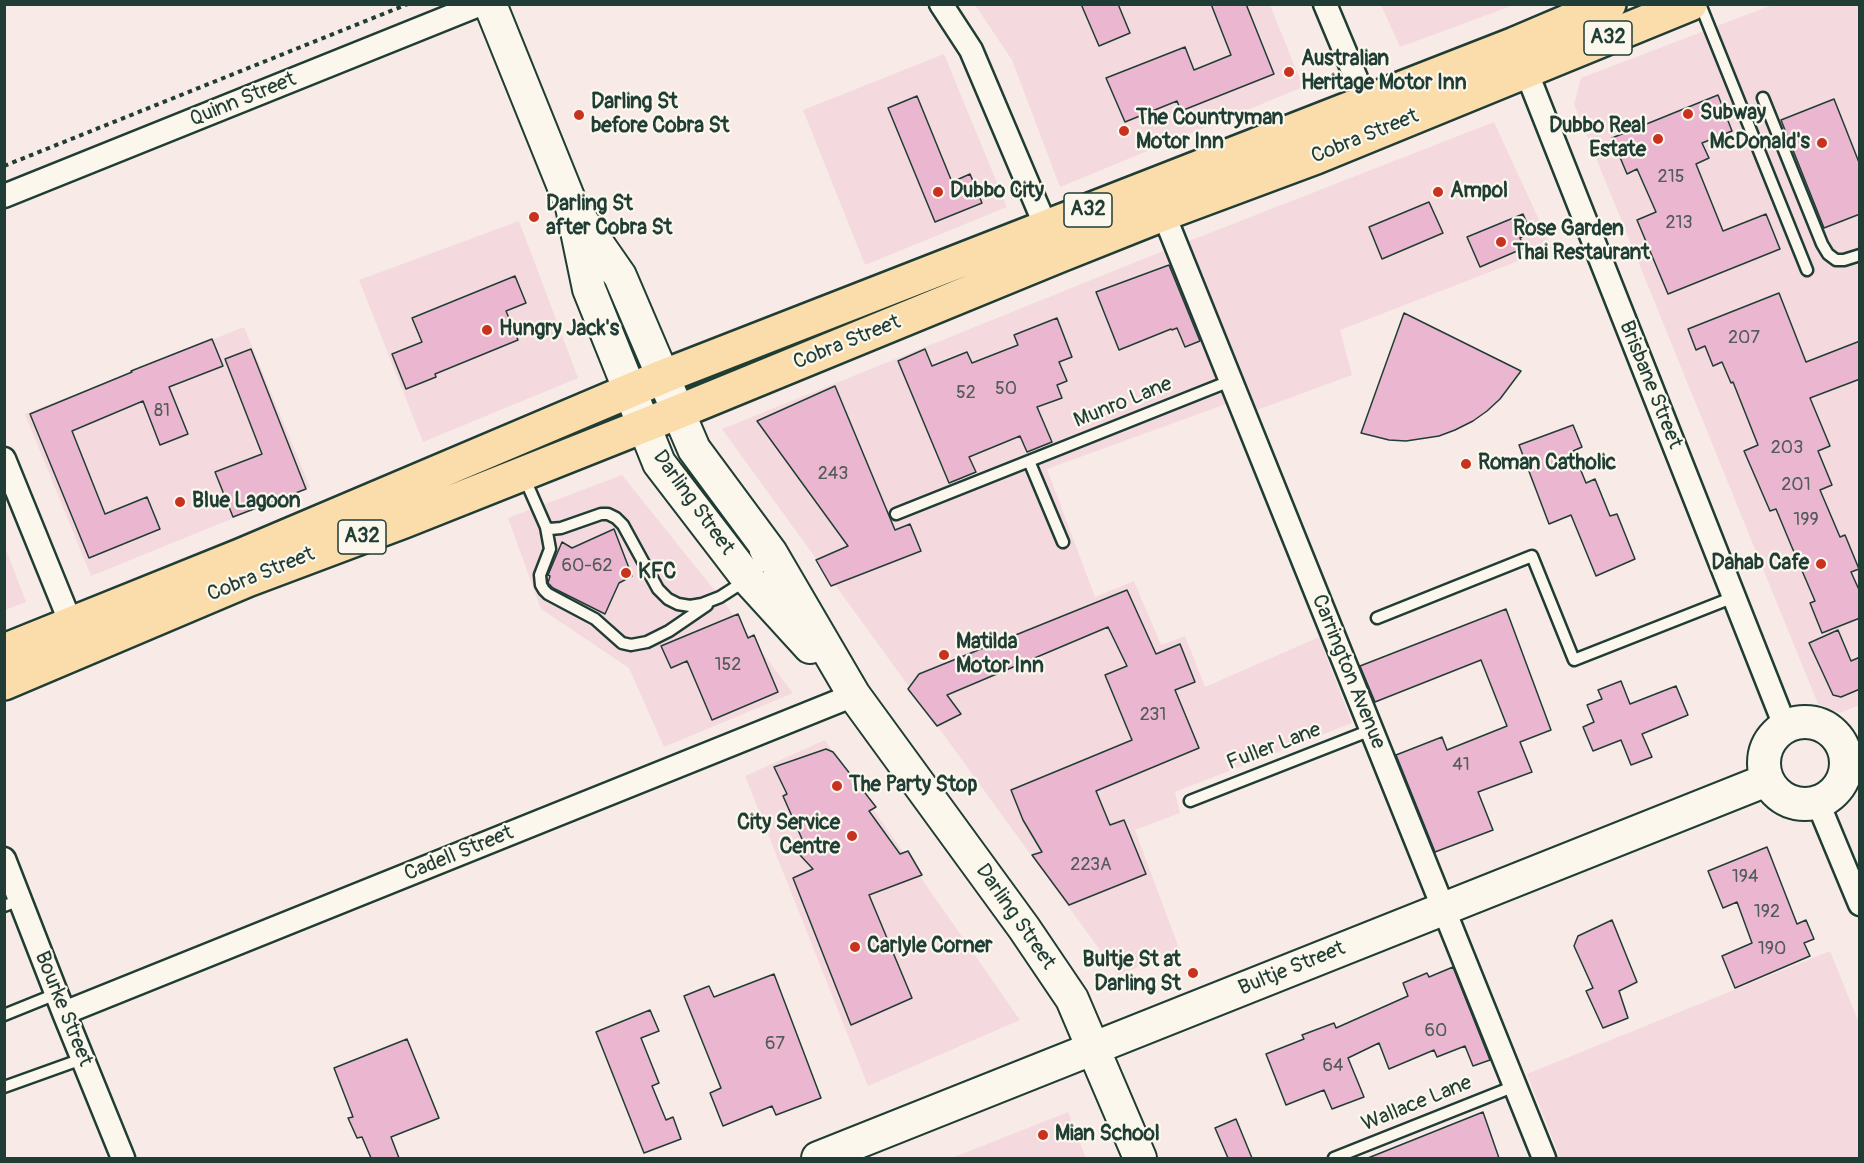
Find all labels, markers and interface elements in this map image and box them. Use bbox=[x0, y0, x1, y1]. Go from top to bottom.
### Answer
road number: A32 bbox=[1584, 21, 1632, 55]
place label: Australian Heritage Motor Inn bbox=[1301, 47, 1467, 97]
marker: Australian Heritage Motor Inn bbox=[1282, 65, 1296, 79]
street label: Quinn Street bbox=[186, 67, 300, 133]
place label: Darling St before Cobra St bbox=[591, 90, 729, 140]
place label: Subway bbox=[1700, 101, 1766, 127]
street label: Cobra Street bbox=[1308, 104, 1422, 170]
place label: The Countryman Motor Inn bbox=[1136, 106, 1283, 156]
marker: Subway bbox=[1681, 107, 1695, 121]
marker: Darling St before Cobra St bbox=[572, 108, 586, 122]
place label: Dubbo Real Estate bbox=[1549, 114, 1646, 164]
marker: The Countryman Motor Inn bbox=[1117, 124, 1131, 138]
place label: McDonald's bbox=[1709, 130, 1810, 156]
marker: Dubbo Real Estate bbox=[1651, 132, 1665, 146]
marker: McDonald's bbox=[1815, 136, 1829, 150]
house number: 215 bbox=[1658, 166, 1684, 188]
place label: Dubbo City bbox=[950, 179, 1044, 205]
place label: Ampol bbox=[1450, 179, 1508, 205]
marker: Dubbo City bbox=[931, 185, 945, 199]
marker: Ampol bbox=[1431, 185, 1445, 199]
place label: Darling St after Cobra St bbox=[546, 192, 672, 242]
road number: A32 bbox=[1064, 193, 1112, 227]
marker: Darling St after Cobra St bbox=[527, 210, 541, 224]
house number: 213 bbox=[1665, 212, 1693, 234]
place label: Rose Garden Thai Restaurant bbox=[1513, 217, 1650, 267]
marker: Rose Garden Thai Restaurant bbox=[1494, 235, 1508, 249]
street label: Cobra Street bbox=[790, 310, 904, 376]
place label: Hungry Jack's bbox=[499, 317, 619, 343]
street label: Brisbane Street bbox=[1613, 317, 1687, 453]
marker: Hungry Jack's bbox=[480, 323, 494, 337]
house number: 207 bbox=[1728, 327, 1760, 349]
street label: Munro Lane bbox=[1070, 372, 1176, 434]
house number: 50 bbox=[995, 378, 1017, 400]
house number: 52 bbox=[956, 382, 976, 404]
house number: 81 bbox=[154, 400, 170, 422]
house number: 203 bbox=[1771, 437, 1803, 459]
street label: Darling Street bbox=[647, 446, 739, 560]
place label: Roman Catholic bbox=[1478, 451, 1616, 477]
marker: Roman Catholic bbox=[1459, 457, 1473, 471]
house number: 243 bbox=[818, 463, 848, 485]
house number: 201 bbox=[1781, 474, 1811, 496]
place label: Blue Lagoon bbox=[192, 489, 301, 515]
marker: Blue Lagoon bbox=[173, 495, 187, 509]
house number: 199 bbox=[1793, 509, 1819, 531]
road number: A32 bbox=[338, 520, 386, 554]
street label: Cobra Street bbox=[204, 542, 318, 608]
place label: Dahab Cafe bbox=[1711, 551, 1809, 577]
house number: 60-62 bbox=[562, 555, 612, 577]
marker: Dahab Cafe bbox=[1814, 557, 1828, 571]
place label: KFC bbox=[638, 560, 676, 586]
marker: KFC bbox=[619, 566, 633, 580]
street label: Carrington Avenue bbox=[1306, 591, 1390, 753]
place label: Matilda Motor Inn bbox=[956, 630, 1044, 680]
marker: Matilda Motor Inn bbox=[937, 648, 951, 662]
house number: 152 bbox=[715, 654, 741, 676]
house number: 231 bbox=[1140, 704, 1166, 726]
street label: Fuller Lane bbox=[1223, 718, 1325, 776]
house number: 41 bbox=[1452, 754, 1470, 776]
place label: The Party Stop bbox=[849, 773, 978, 799]
marker: The Party Stop bbox=[830, 779, 844, 793]
place label: City Service Centre bbox=[737, 811, 840, 861]
street label: Cadell Street bbox=[401, 821, 517, 887]
marker: City Service Centre bbox=[845, 829, 859, 843]
house number: 223A bbox=[1070, 854, 1112, 876]
street label: Darling Street bbox=[969, 859, 1061, 975]
house number: 194 bbox=[1732, 866, 1758, 888]
house number: 192 bbox=[1754, 901, 1780, 923]
place label: Carlyle Corner bbox=[867, 934, 993, 960]
street label: Bultje Street bbox=[1235, 936, 1349, 1002]
house number: 190 bbox=[1758, 938, 1786, 960]
marker: Carlyle Corner bbox=[848, 940, 862, 954]
street label: Bourke Street bbox=[28, 948, 98, 1070]
place label: Bultje St at Darling St bbox=[1082, 948, 1181, 998]
marker: Bultje St at Darling St bbox=[1186, 966, 1200, 980]
house number: 60 bbox=[1425, 1020, 1447, 1042]
house number: 67 bbox=[765, 1033, 785, 1055]
house number: 64 bbox=[1323, 1055, 1343, 1077]
street label: Wallace Lane bbox=[1358, 1071, 1476, 1137]
place label: Mian School bbox=[1055, 1122, 1160, 1148]
marker: Mian School bbox=[1036, 1128, 1050, 1142]

